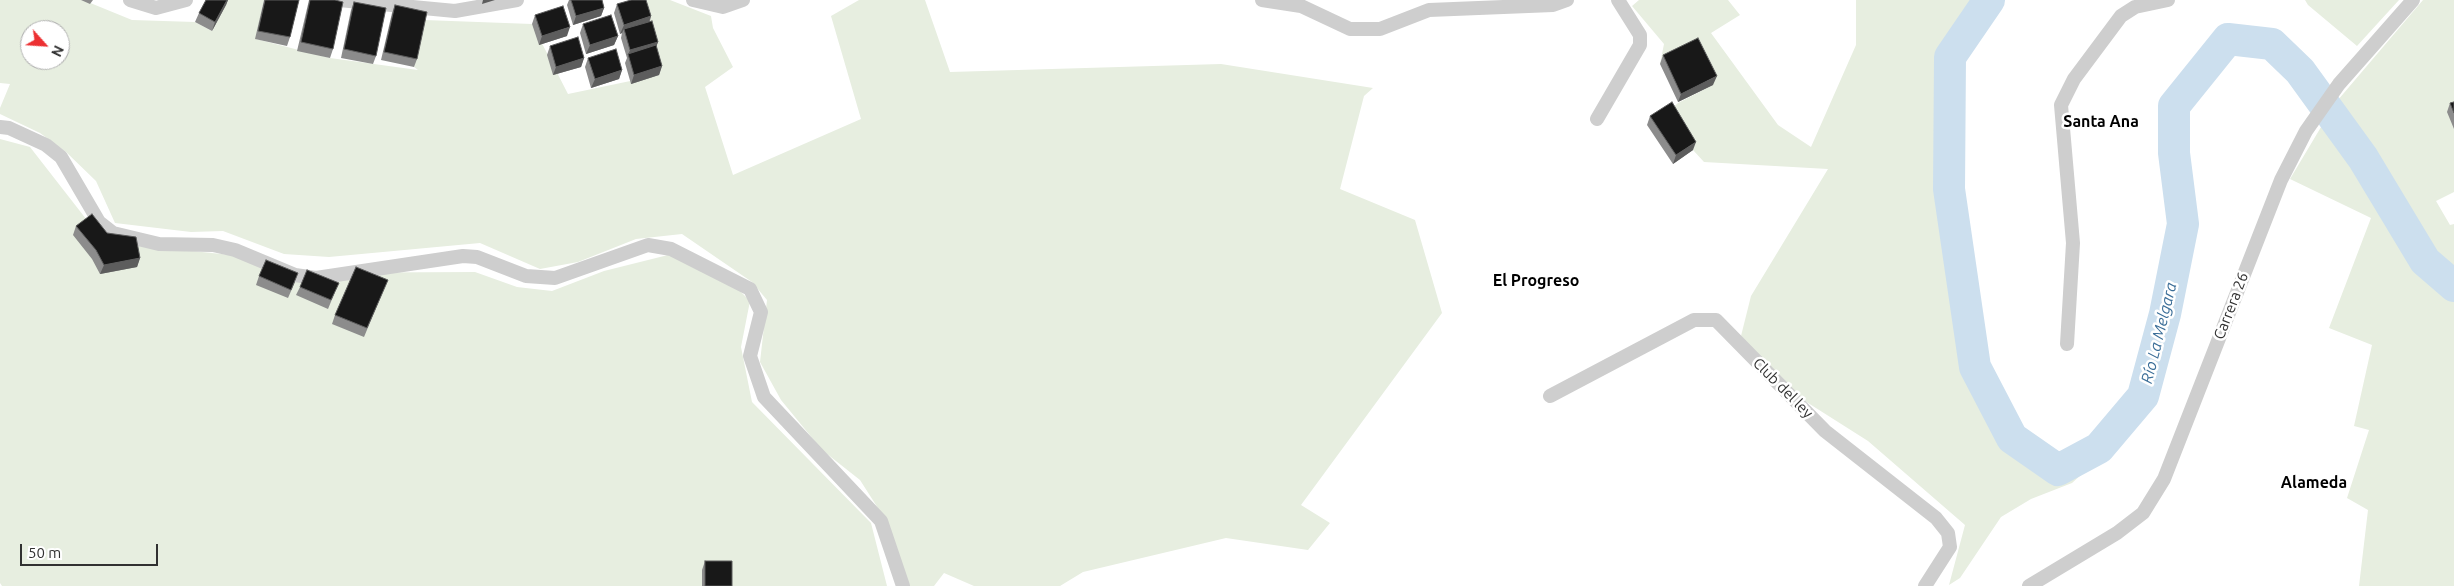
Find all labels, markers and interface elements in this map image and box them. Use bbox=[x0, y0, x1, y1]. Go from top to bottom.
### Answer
north arrow bbox=[20, 20, 70, 70]
text: N bbox=[48, 43, 67, 59]
district label: Santa Ana bbox=[2063, 112, 2139, 132]
street label: Carrera 26 bbox=[2210, 270, 2252, 342]
district label: El Progreso bbox=[1493, 271, 1579, 291]
water label: Río La Melgara bbox=[2137, 280, 2181, 386]
street label: Club del ley bbox=[1749, 354, 1817, 422]
district label: Alameda bbox=[2281, 473, 2347, 493]
scale bar bbox=[22, 534, 160, 566]
text: 50 m bbox=[28, 544, 61, 561]

